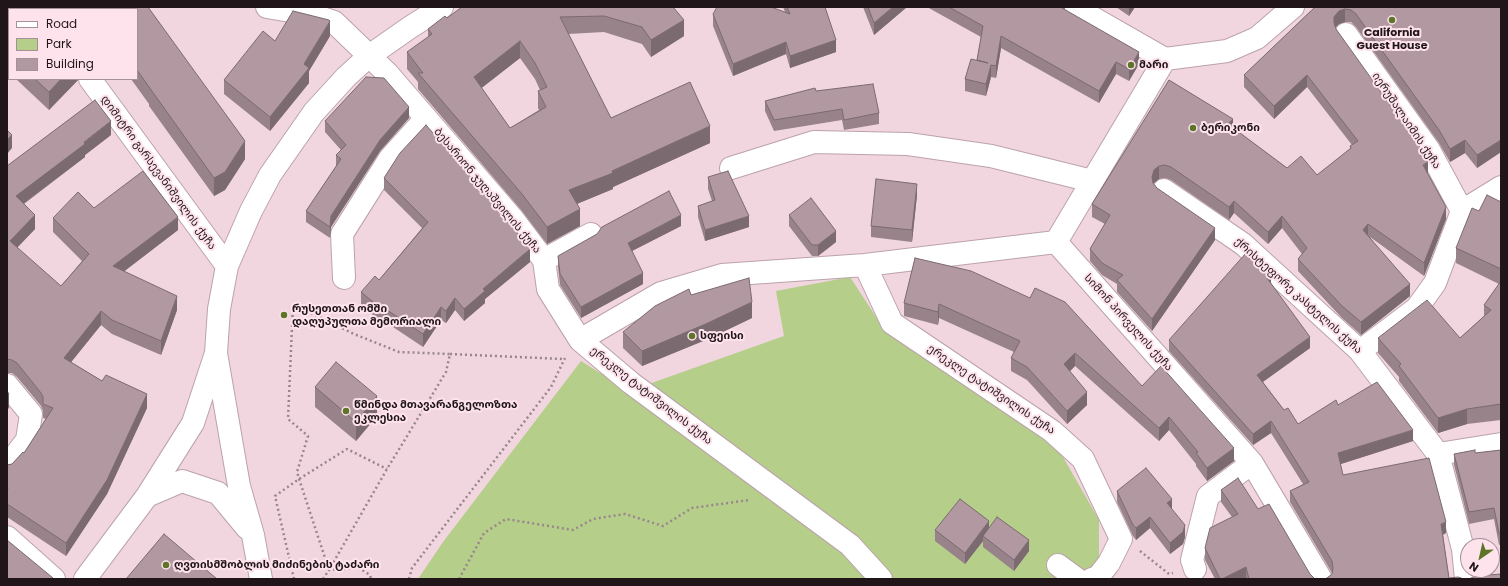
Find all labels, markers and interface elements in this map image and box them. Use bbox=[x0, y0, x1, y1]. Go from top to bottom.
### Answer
legend bbox=[8, 8, 138, 80]
text: Road bbox=[46, 15, 77, 32]
marker: California Guest House bbox=[1387, 15, 1397, 25]
place label: California Guest House bbox=[1357, 26, 1427, 52]
text: Park bbox=[46, 35, 72, 52]
text: Building bbox=[46, 55, 94, 72]
place label: მარი bbox=[1139, 58, 1168, 72]
marker: მარი bbox=[1126, 60, 1136, 70]
street label: იერუშალაიმის ქუჩა bbox=[1369, 70, 1443, 172]
street label: დიმიტრი გარსევანიშვილის ქუჩა bbox=[98, 93, 218, 253]
place label: ბერიკონი bbox=[1201, 121, 1260, 135]
marker: ბერიკონი bbox=[1188, 123, 1198, 133]
street label: ბესარიონ ჯუღაშვილის ქუჩა bbox=[431, 126, 543, 256]
street label: ქრისტეფორე კასტელის ქუჩა bbox=[1232, 235, 1364, 357]
street label: სიმონ პირველის ქუჩა bbox=[1081, 272, 1175, 374]
place label: რუსეთთან ომში დაღუპულთა მემორიალი bbox=[292, 302, 441, 328]
marker: რუსეთთან ომში დაღუპულთა მემორიალი bbox=[279, 310, 289, 320]
place label: სფეისი bbox=[700, 329, 744, 343]
marker: სფეისი bbox=[687, 331, 697, 341]
street label: ერეკლე ტატიშვილის ქუჩა bbox=[925, 342, 1057, 438]
street label: ერეკლე ტატიშვილის ქუჩა bbox=[587, 344, 715, 448]
place label: წმინდა მთავარანგელოზთა ეკლესია bbox=[354, 398, 517, 424]
marker: წმინდა მთავარანგელოზთა ეკლესია bbox=[341, 406, 351, 416]
north arrow bbox=[1460, 538, 1500, 578]
place label: ღვთისმშობლის მიძინების ტაძარი bbox=[174, 558, 380, 572]
text: N bbox=[1466, 558, 1482, 576]
marker: ღვთისმშობლის მიძინების ტაძარი bbox=[161, 560, 171, 570]

